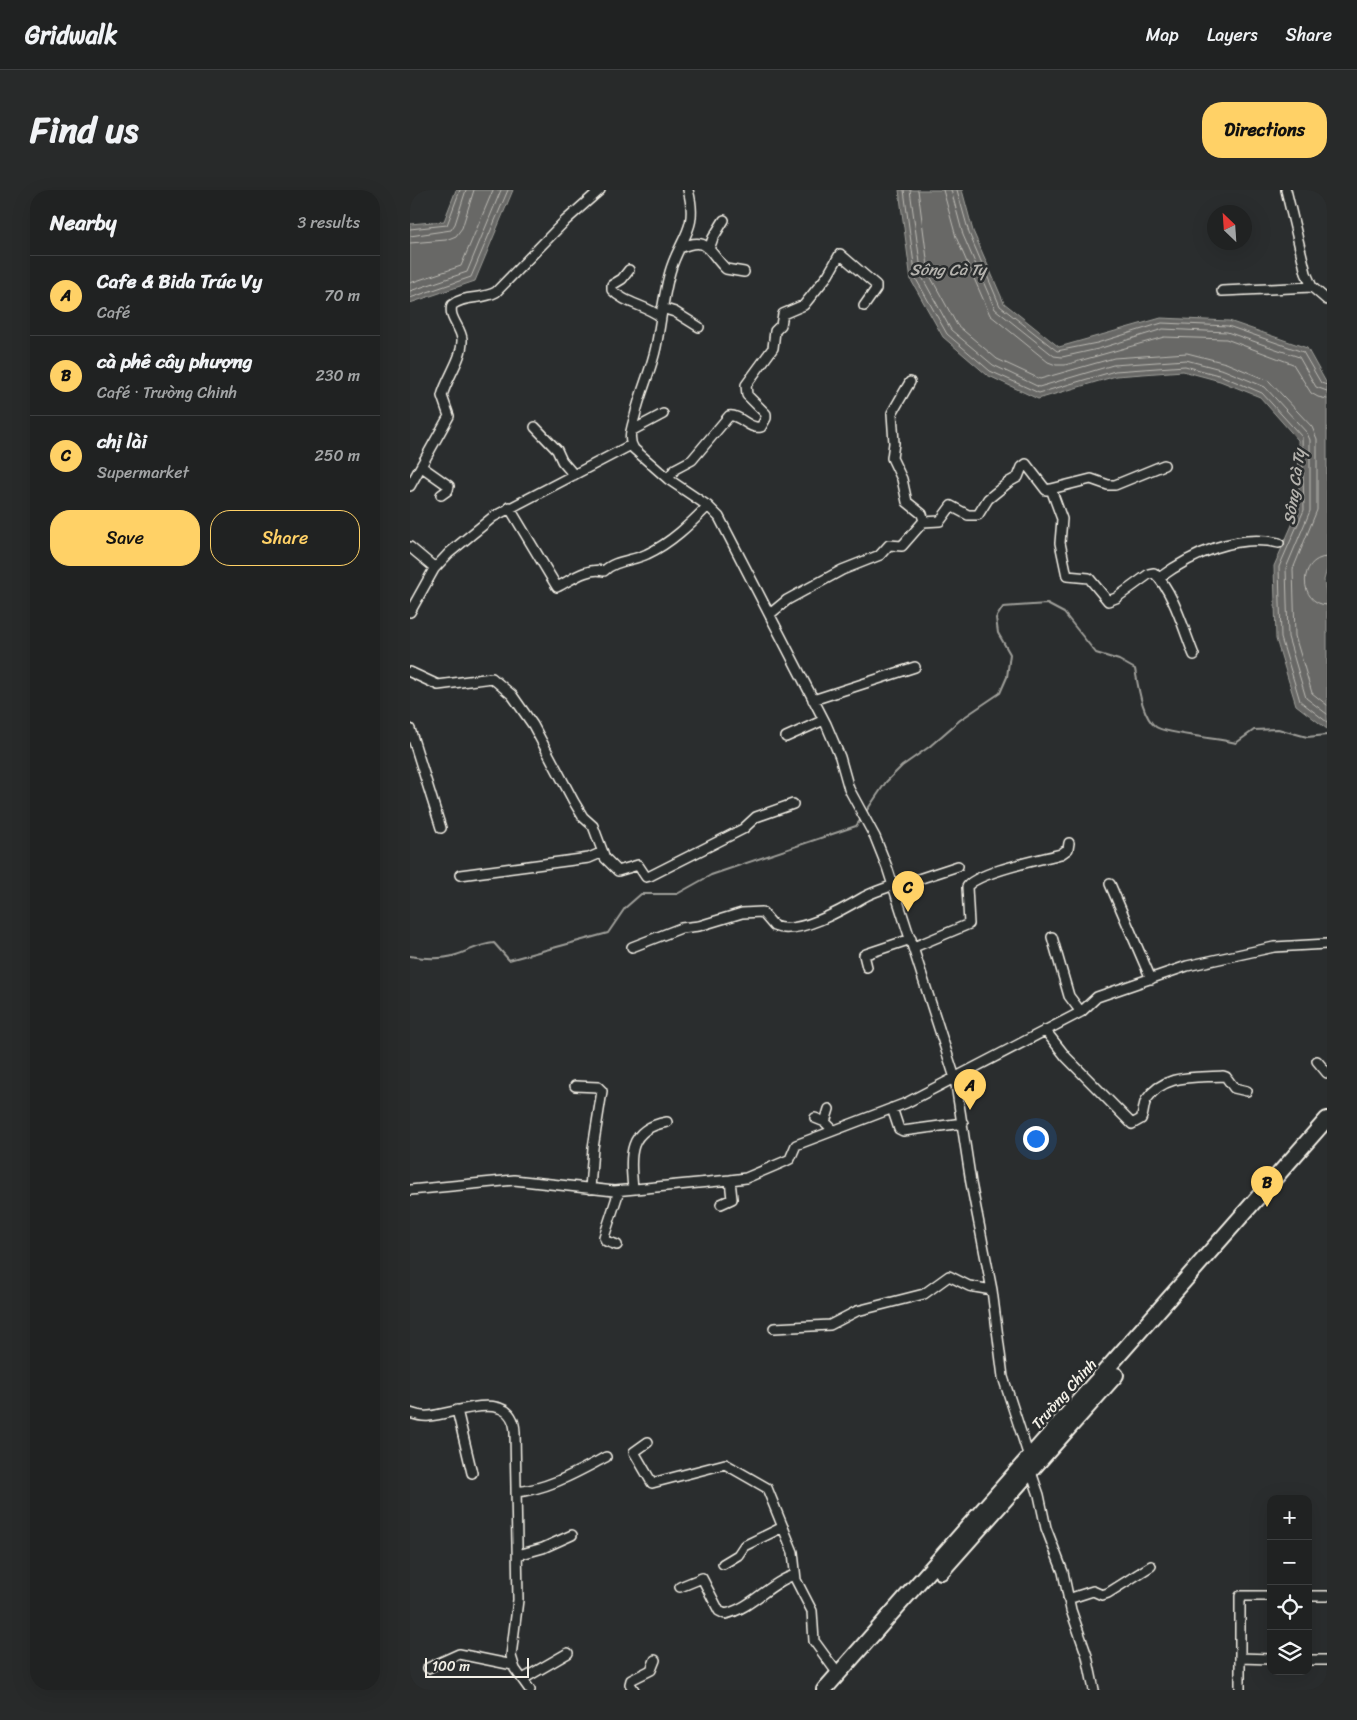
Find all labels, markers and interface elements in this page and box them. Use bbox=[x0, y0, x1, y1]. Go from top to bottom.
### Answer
text: Gridwalk bbox=[25, 14, 117, 56]
text: Map bbox=[1146, 19, 1179, 51]
text: Layers bbox=[1207, 19, 1258, 51]
text: Share bbox=[1286, 19, 1332, 51]
text: Find us bbox=[30, 99, 138, 161]
button: Directions bbox=[1202, 102, 1327, 158]
text: Nearby bbox=[50, 204, 116, 242]
north arrow bbox=[1207, 205, 1252, 250]
text: 3 results bbox=[297, 208, 360, 237]
water label: Sông Cà Ty bbox=[910, 255, 989, 284]
text: Cafe & Bida Trúc Vy bbox=[97, 265, 262, 298]
text: A bbox=[61, 281, 71, 310]
text: 70 m bbox=[324, 281, 360, 310]
text: Café bbox=[97, 298, 130, 327]
text: cà phê cây phượng bbox=[97, 345, 252, 378]
text: B bbox=[61, 361, 71, 390]
text: 230 m bbox=[315, 361, 360, 390]
text: Café · Trường Chinh bbox=[97, 378, 237, 407]
text: chị lài bbox=[97, 425, 147, 458]
text: C bbox=[61, 441, 71, 470]
text: 250 m bbox=[314, 441, 360, 470]
water label: Sông Cà Ty bbox=[1274, 445, 1314, 527]
text: Supermarket bbox=[97, 458, 189, 487]
button: Save bbox=[50, 510, 200, 566]
button: Share bbox=[210, 510, 360, 566]
pin: C bbox=[892, 871, 924, 912]
pin: A bbox=[954, 1069, 986, 1110]
your location bbox=[1023, 1126, 1049, 1152]
pin: B bbox=[1251, 1166, 1283, 1207]
street label: Trường Chinh bbox=[1025, 1352, 1103, 1435]
map controls bbox=[1267, 1495, 1312, 1675]
button: + bbox=[1267, 1495, 1312, 1540]
button: − bbox=[1267, 1540, 1312, 1585]
button: locate bbox=[1267, 1585, 1312, 1630]
button: layers bbox=[1267, 1630, 1312, 1675]
text: 100 m bbox=[432, 1654, 470, 1679]
scale bar bbox=[425, 1655, 529, 1678]

